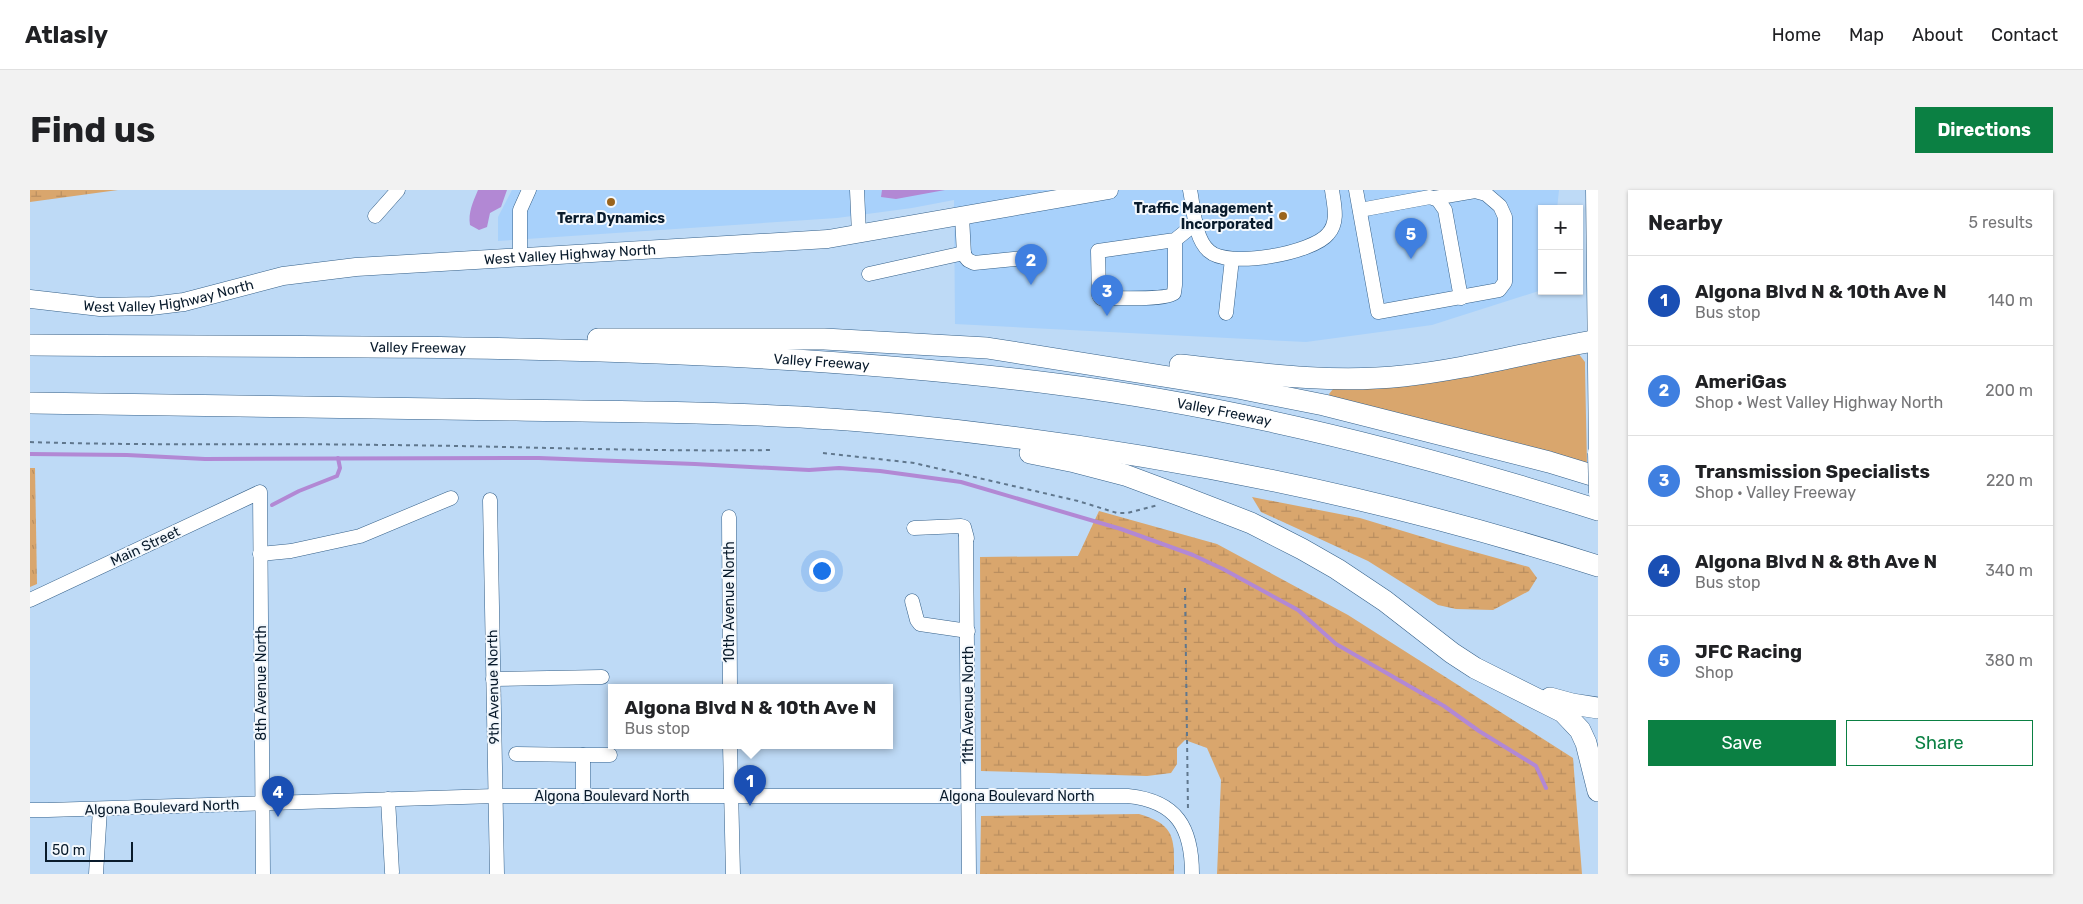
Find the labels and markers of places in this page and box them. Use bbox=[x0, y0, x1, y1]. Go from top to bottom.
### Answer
marker: Terra Dynamics bbox=[605, 196, 617, 208]
place label: Traffic Management Incorporated bbox=[1134, 200, 1273, 233]
place label: Terra Dynamics bbox=[557, 210, 665, 227]
marker: Traffic Management Incorporated bbox=[1277, 210, 1289, 222]
pin: 5 bbox=[1395, 218, 1427, 259]
pin: 2 bbox=[1015, 244, 1047, 285]
pin: 3 bbox=[1091, 275, 1123, 316]
pin: 1 bbox=[734, 765, 766, 806]
pin: 4 bbox=[262, 776, 294, 817]

